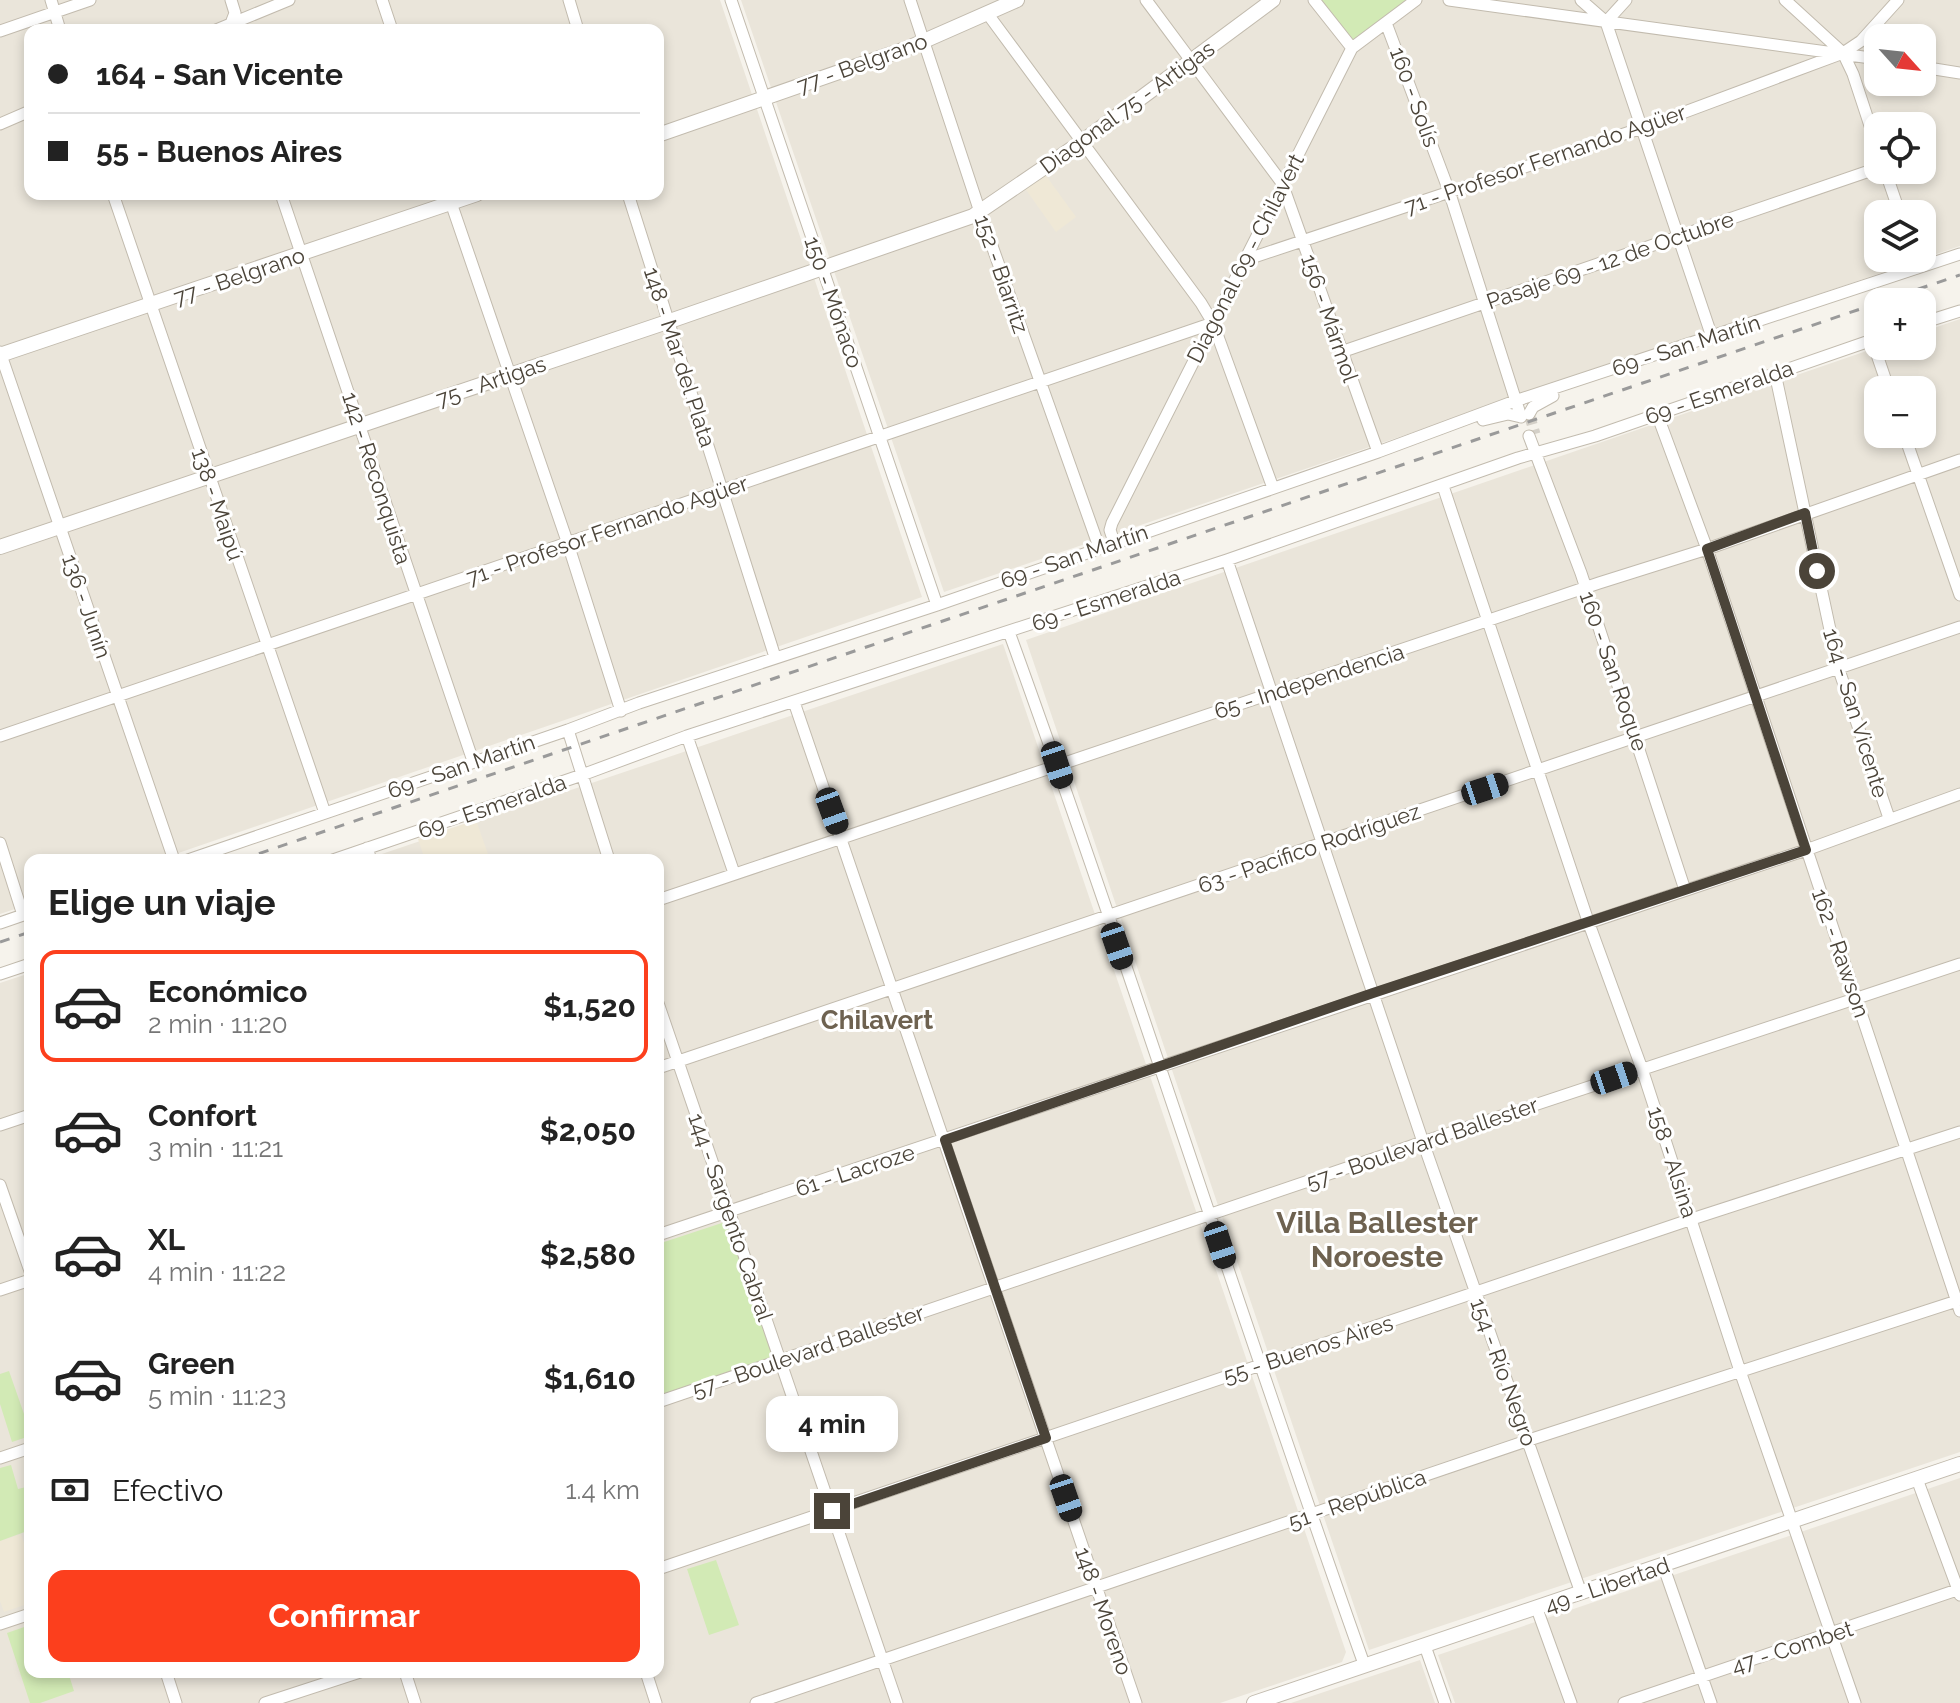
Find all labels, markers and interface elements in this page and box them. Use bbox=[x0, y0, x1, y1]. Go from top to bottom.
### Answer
north arrow bbox=[1864, 24, 1936, 96]
map controls bbox=[1864, 24, 1936, 448]
street label: 77 - Belgrano bbox=[793, 27, 931, 99]
street label: Diagonal 75 - Artigas bbox=[1035, 35, 1219, 179]
street label: 160 - Solís bbox=[1385, 43, 1445, 151]
text: 164 - San Vicente bbox=[96, 57, 343, 92]
street label: 71 - Profesor Fernando Agüer bbox=[1401, 98, 1689, 219]
button: locate bbox=[1864, 112, 1936, 184]
text: 55 - Buenos Aires bbox=[96, 134, 342, 169]
street label: Diagonal 69 - Chilavert bbox=[1181, 149, 1309, 367]
button: layers bbox=[1864, 200, 1936, 272]
street label: Pasaje 69 - 12 de Octubre bbox=[1483, 205, 1737, 315]
street label: 152 - Biarritz bbox=[970, 212, 1034, 337]
street label: 150 - Mónaco bbox=[799, 233, 869, 371]
street label: 77 - Belgrano bbox=[170, 241, 308, 311]
street label: 156 - Mármol bbox=[1296, 251, 1364, 385]
street label: 148 - Mar del Plata bbox=[639, 264, 721, 450]
button: + bbox=[1864, 288, 1936, 360]
street label: 69 - San Martín bbox=[1609, 309, 1763, 381]
street label: 75 - Artigas bbox=[433, 350, 549, 412]
street label: 69 - Esmeralda bbox=[1641, 354, 1797, 430]
button: − bbox=[1864, 376, 1936, 448]
street label: 142 - Reconquista bbox=[337, 389, 417, 567]
street label: 138 - Maipú bbox=[187, 444, 249, 564]
street label: 71 - Profesor Fernando Agüer bbox=[463, 469, 751, 590]
street label: 69 - San Martín bbox=[997, 519, 1151, 593]
street label: 136 - Junín bbox=[57, 551, 117, 661]
route start bbox=[1799, 553, 1835, 589]
street label: 69 - Esmeralda bbox=[1028, 564, 1184, 636]
street label: 160 - San Roque bbox=[1575, 588, 1654, 754]
street label: 164 - San Vicente bbox=[1818, 625, 1894, 801]
street label: 65 - Independencia bbox=[1211, 638, 1407, 724]
street label: 69 - San Martín bbox=[384, 729, 538, 803]
car bbox=[1038, 738, 1076, 792]
street label: 69 - Esmeralda bbox=[414, 768, 570, 844]
car bbox=[1458, 770, 1512, 808]
car bbox=[813, 784, 851, 838]
street label: 63 - Pacífico Rodríguez bbox=[1194, 798, 1424, 898]
text: Elige un viaje bbox=[48, 881, 276, 923]
street label: 162 - Rawson bbox=[1807, 885, 1875, 1021]
car bbox=[1098, 919, 1136, 973]
icon: car bbox=[52, 970, 124, 1042]
text: Económico bbox=[148, 974, 308, 1009]
text: $1,520 bbox=[543, 989, 636, 1024]
district label: Chilavert bbox=[821, 1005, 933, 1035]
text: 2 min · 11:20 bbox=[148, 1009, 288, 1039]
car bbox=[1587, 1059, 1641, 1097]
street label: 57 - Boulevard Ballester bbox=[1303, 1091, 1542, 1195]
icon: car bbox=[52, 1094, 124, 1166]
text: Confort bbox=[148, 1098, 257, 1133]
street label: 158 - Alsina bbox=[1643, 1103, 1703, 1221]
street label: 144 - Sargento Cabral bbox=[683, 1110, 779, 1324]
text: $2,050 bbox=[540, 1113, 636, 1148]
text: 3 min · 11:21 bbox=[148, 1133, 283, 1163]
street label: 61 - Lacroze bbox=[792, 1138, 918, 1201]
district label: Villa Ballester Noroeste bbox=[1276, 1205, 1478, 1274]
icon: car bbox=[52, 1218, 124, 1290]
car bbox=[1201, 1218, 1239, 1272]
text: XL bbox=[148, 1222, 185, 1257]
text: $2,580 bbox=[540, 1237, 636, 1272]
text: 4 min · 11:22 bbox=[148, 1257, 286, 1287]
street label: 154 - Río Negro bbox=[1465, 1295, 1543, 1449]
street label: 57 - Boulevard Ballester bbox=[689, 1299, 928, 1403]
street label: 55 - Buenos Aires bbox=[1220, 1309, 1396, 1389]
icon: car bbox=[52, 1342, 124, 1414]
text: Green bbox=[148, 1346, 235, 1381]
text: $1,610 bbox=[544, 1361, 636, 1396]
text: 5 min · 11:23 bbox=[148, 1381, 286, 1411]
callout: 4 min bbox=[766, 1395, 898, 1451]
text: 4 min bbox=[798, 1409, 866, 1439]
street label: 51 - República bbox=[1285, 1463, 1429, 1535]
icon: cash bbox=[48, 1468, 92, 1512]
car bbox=[1047, 1471, 1085, 1525]
text: Efectivo bbox=[112, 1473, 223, 1508]
text: 1.4 km bbox=[565, 1475, 640, 1505]
route end bbox=[814, 1493, 850, 1529]
street label: 148 - Moreno bbox=[1070, 1544, 1138, 1678]
street label: 49 - Libertad bbox=[1541, 1551, 1673, 1619]
button: Confirmar bbox=[48, 1570, 640, 1662]
street label: 47 - Combet bbox=[1728, 1615, 1857, 1679]

